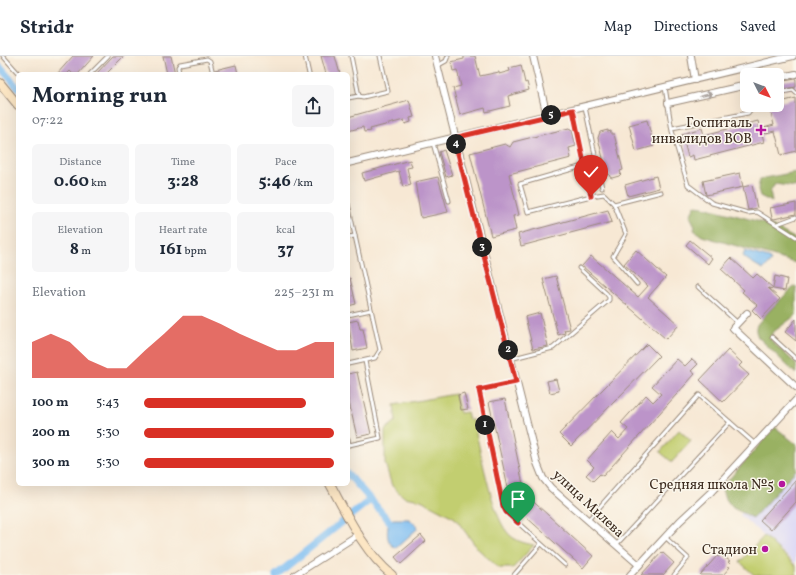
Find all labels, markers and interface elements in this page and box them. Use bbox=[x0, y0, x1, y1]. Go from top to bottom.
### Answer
text: Stridr bbox=[20, 15, 74, 41]
text: Map bbox=[604, 18, 632, 37]
text: Directions bbox=[654, 18, 718, 37]
text: Saved bbox=[740, 18, 776, 37]
north arrow bbox=[740, 68, 784, 112]
map controls bbox=[740, 68, 784, 112]
text: Morning run bbox=[32, 81, 167, 112]
button: share bbox=[292, 85, 334, 127]
one-way arrow bbox=[699, 90, 712, 98]
pin: 5 bbox=[541, 105, 561, 125]
text: 5 bbox=[548, 107, 554, 122]
text: 07:22 bbox=[32, 112, 63, 130]
place label: Госпиталь инвалидов ВОВ bbox=[652, 114, 752, 149]
marker: Госпиталь инвалидов ВОВ bbox=[755, 124, 767, 136]
pin: 4 bbox=[446, 134, 466, 154]
text: 4 bbox=[453, 136, 459, 151]
text: Distance bbox=[59, 155, 101, 170]
text: Time bbox=[171, 155, 195, 170]
text: Pace bbox=[275, 155, 297, 170]
pin bbox=[574, 155, 608, 196]
icon: check bbox=[580, 161, 602, 183]
text: 0.60 bbox=[54, 170, 89, 193]
text: 3:28 bbox=[167, 170, 199, 193]
text: 5:46 bbox=[258, 170, 291, 193]
text: km bbox=[89, 176, 107, 191]
text: /km bbox=[291, 176, 313, 191]
text: Elevation bbox=[57, 223, 103, 238]
text: Heart rate bbox=[159, 223, 207, 238]
text: kcal bbox=[276, 223, 295, 238]
pin: 3 bbox=[472, 237, 492, 257]
text: 8 bbox=[70, 238, 79, 261]
text: 161 bbox=[159, 238, 182, 261]
text: 37 bbox=[277, 238, 294, 261]
text: 3 bbox=[479, 239, 485, 254]
text: m bbox=[79, 244, 91, 259]
text: bpm bbox=[182, 244, 207, 259]
text: Elevation bbox=[32, 284, 86, 302]
text: 225–231 m bbox=[274, 284, 334, 302]
pin: 2 bbox=[498, 340, 518, 360]
text: 2 bbox=[505, 342, 511, 357]
text: 100 m bbox=[32, 394, 69, 412]
text: 5:43 bbox=[96, 394, 119, 412]
pin: 1 bbox=[475, 415, 495, 435]
text: 1 bbox=[483, 417, 487, 432]
text: 200 m bbox=[32, 424, 70, 442]
text: 5:30 bbox=[96, 424, 120, 442]
text: 300 m bbox=[32, 454, 70, 472]
text: 5:30 bbox=[96, 454, 120, 472]
street label: улица Милева bbox=[548, 466, 628, 542]
place label: Средняя школа №5 bbox=[650, 476, 774, 495]
marker: Средняя школа №5 bbox=[777, 479, 787, 489]
pin bbox=[501, 482, 535, 523]
icon: arrive bbox=[507, 488, 529, 510]
place label: Стадион bbox=[702, 541, 757, 560]
marker: Стадион bbox=[760, 544, 770, 554]

